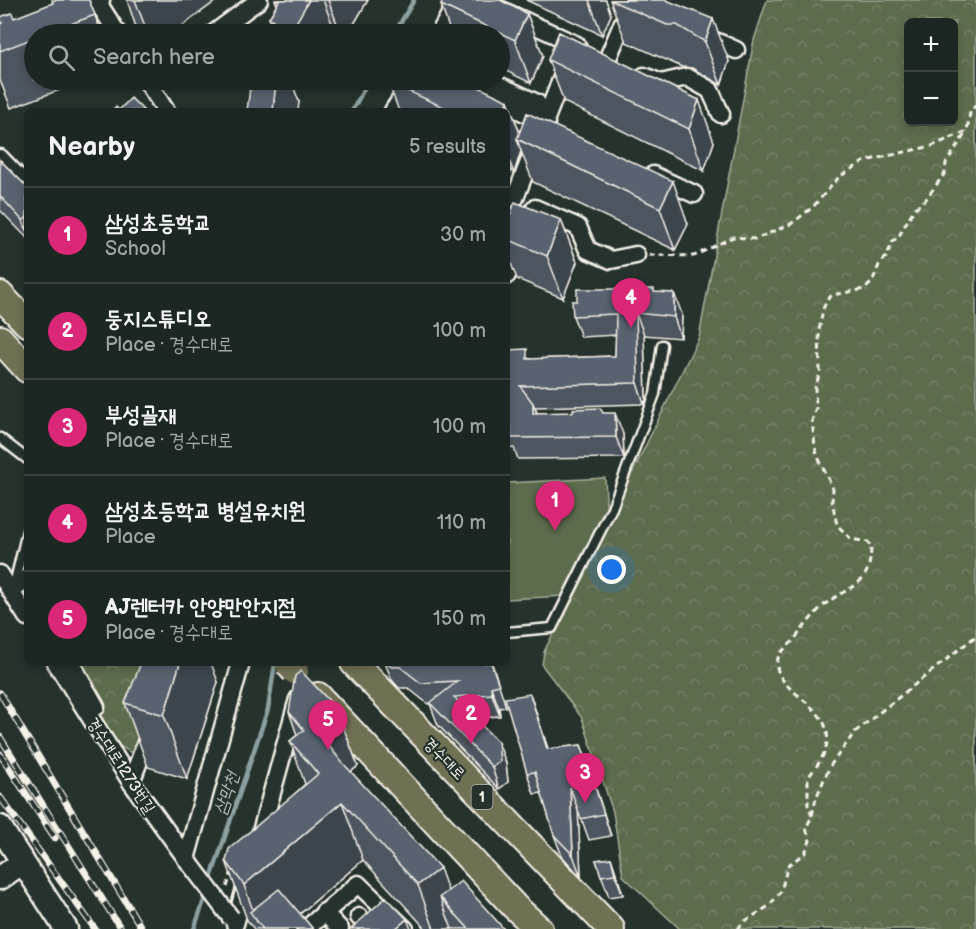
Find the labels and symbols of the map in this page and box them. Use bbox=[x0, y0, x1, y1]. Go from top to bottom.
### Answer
pin: 4 bbox=[612, 278, 650, 328]
pin: 1 bbox=[536, 482, 574, 531]
your location bbox=[597, 555, 626, 584]
pin: 2 bbox=[452, 694, 490, 744]
pin: 5 bbox=[308, 700, 348, 750]
street label: 경수대로1273번길 bbox=[83, 714, 159, 817]
street label: 경수대로 bbox=[419, 734, 469, 784]
pin: 3 bbox=[566, 754, 604, 803]
water label: 삼막천 bbox=[209, 768, 244, 817]
road number: 1 bbox=[472, 785, 492, 809]

